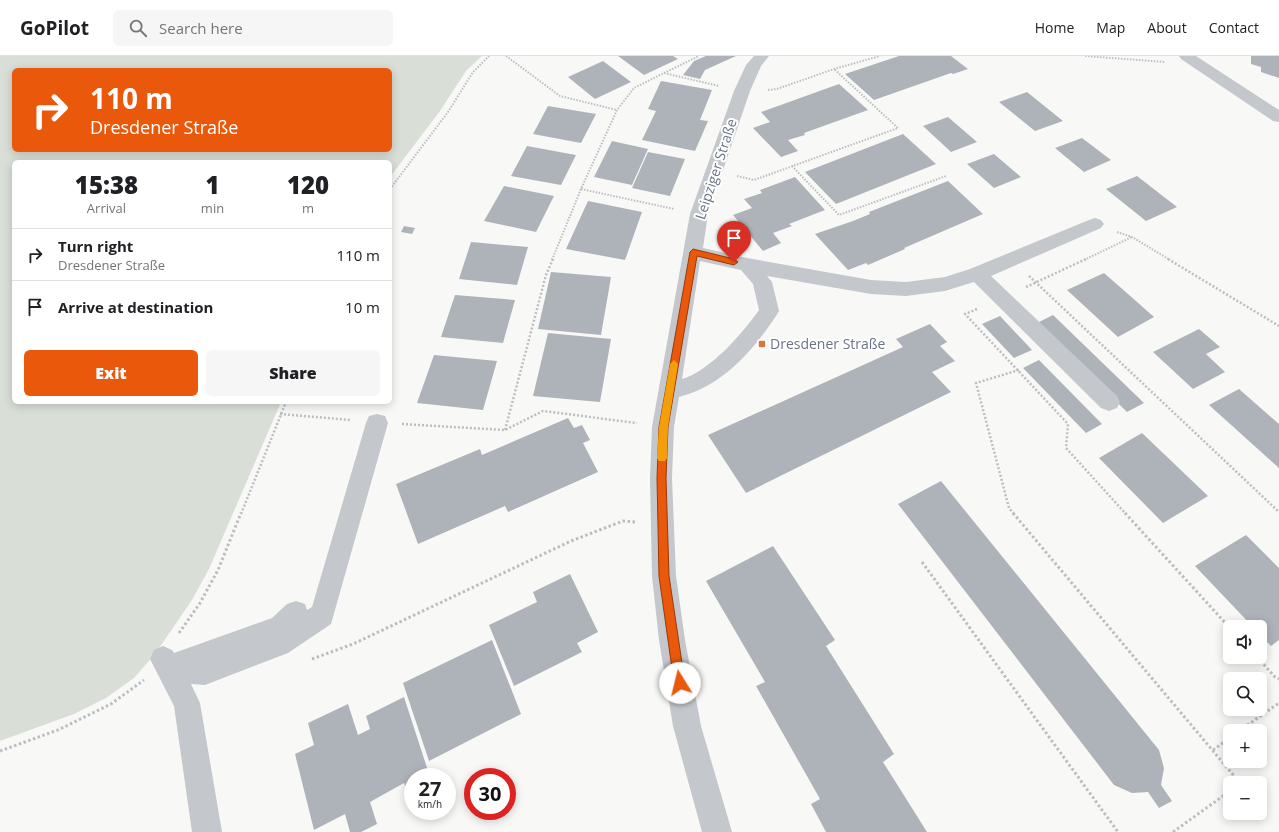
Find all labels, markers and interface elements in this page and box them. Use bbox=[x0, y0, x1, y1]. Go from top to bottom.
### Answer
search box bbox=[113, 10, 393, 46]
text: GoPilot bbox=[20, 15, 89, 41]
icon: search bbox=[127, 17, 149, 39]
text: Search here bbox=[159, 18, 243, 38]
text: Home bbox=[1035, 18, 1074, 37]
text: Map bbox=[1096, 18, 1125, 37]
text: About bbox=[1147, 18, 1187, 37]
text: Contact bbox=[1209, 18, 1259, 37]
text: 110 m bbox=[90, 79, 173, 117]
icon: right bbox=[24, 84, 76, 136]
text: Dresdener Straße bbox=[90, 115, 238, 139]
street label: Leipziger Straße bbox=[690, 116, 741, 222]
text: 15:38 bbox=[75, 168, 138, 201]
text: 1 bbox=[205, 168, 220, 201]
text: 120 bbox=[287, 168, 329, 201]
text: Arrival bbox=[87, 199, 126, 217]
text: min bbox=[201, 199, 224, 217]
text: m bbox=[302, 199, 314, 217]
pin bbox=[717, 221, 751, 262]
icon: arrive bbox=[723, 227, 745, 249]
text: Turn right bbox=[58, 236, 133, 256]
icon: right bbox=[24, 244, 46, 266]
text: 110 m bbox=[336, 245, 380, 265]
text: Dresdener Straße bbox=[58, 256, 165, 274]
icon: arrive bbox=[24, 296, 46, 318]
text: Arrive at destination bbox=[58, 297, 213, 317]
text: 10 m bbox=[345, 297, 380, 317]
place label: Dresdener Straße bbox=[770, 334, 886, 353]
marker: Dresdener Straße bbox=[757, 339, 767, 349]
button: Exit bbox=[24, 350, 198, 396]
button: Share bbox=[206, 350, 380, 396]
map controls bbox=[1223, 620, 1267, 820]
button: sound bbox=[1223, 620, 1267, 664]
position arrow bbox=[659, 662, 701, 704]
button: search bbox=[1223, 672, 1267, 716]
button: + bbox=[1223, 724, 1267, 768]
speed limit sign: 30 bbox=[464, 768, 516, 820]
text: 27 bbox=[419, 775, 441, 802]
button: − bbox=[1223, 776, 1267, 820]
text: km/h bbox=[418, 797, 442, 811]

